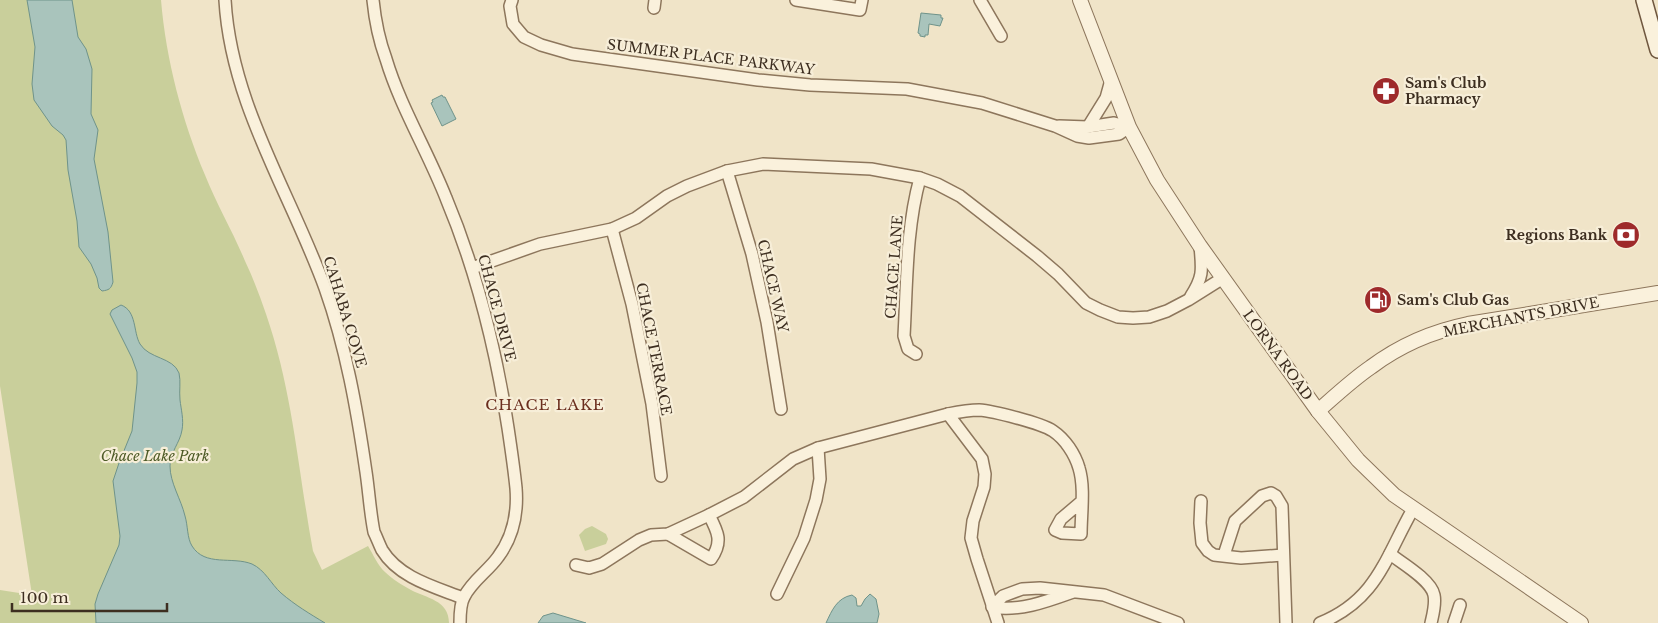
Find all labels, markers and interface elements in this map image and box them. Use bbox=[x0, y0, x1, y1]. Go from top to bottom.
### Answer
street label: SUMMER PLACE PARKWAY bbox=[606, 35, 817, 79]
place label: Sam's Club Pharmacy bbox=[1405, 74, 1486, 108]
pharmacy icon: Sam's Club Pharmacy bbox=[1371, 76, 1401, 106]
street label: CHACE LANE bbox=[881, 215, 907, 319]
bank icon: Regions Bank bbox=[1611, 220, 1641, 250]
place label: Regions Bank bbox=[1506, 226, 1608, 244]
street label: CHACE WAY bbox=[754, 238, 793, 335]
street label: CHACE DRIVE bbox=[474, 252, 520, 364]
street label: CAHABA COVE bbox=[319, 254, 371, 370]
street label: CHACE TERRACE bbox=[632, 281, 676, 417]
fuel station icon: Sam's Club Gas bbox=[1363, 285, 1393, 315]
place label: Sam's Club Gas bbox=[1397, 291, 1509, 309]
street label: MERCHANTS DRIVE bbox=[1442, 293, 1600, 341]
street label: LORNA ROAD bbox=[1239, 306, 1317, 404]
district label: CHACE LAKE bbox=[485, 395, 605, 414]
park label: Chace Lake Park bbox=[101, 447, 209, 465]
scale bar bbox=[12, 580, 168, 612]
text: 100 m bbox=[20, 588, 69, 607]

